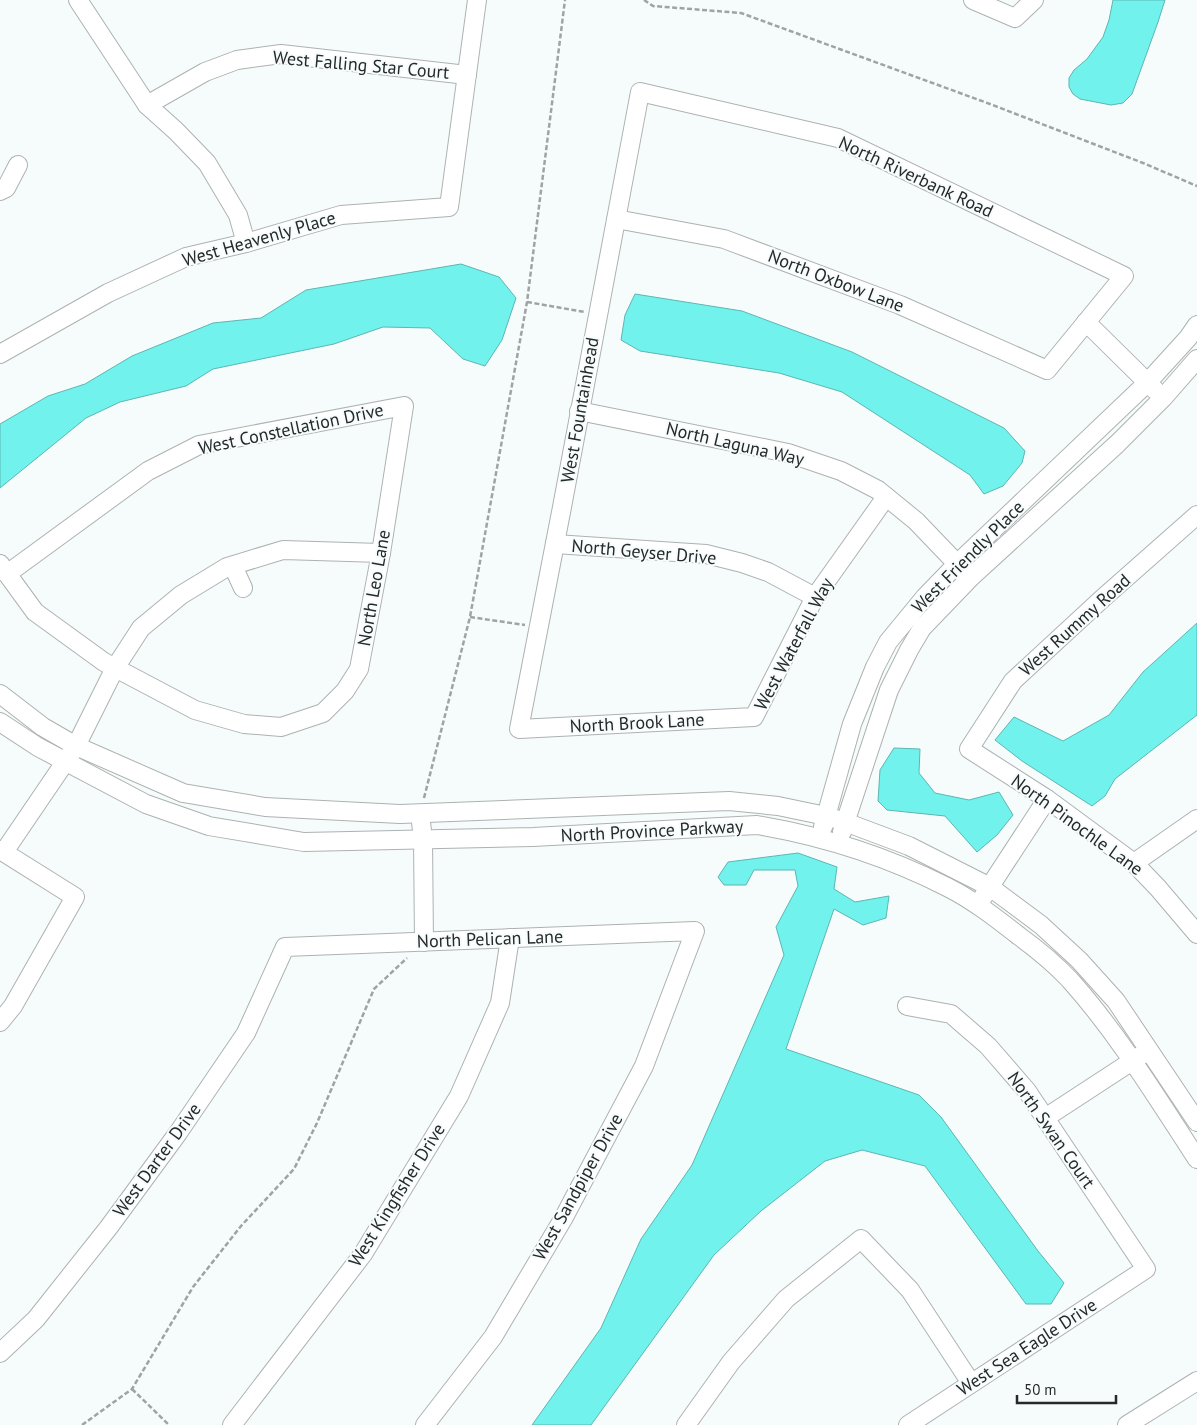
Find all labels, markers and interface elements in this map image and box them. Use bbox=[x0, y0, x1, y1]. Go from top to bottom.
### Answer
street label: West Falling Star Court bbox=[272, 45, 450, 84]
street label: North Riverbank Road bbox=[835, 131, 997, 222]
street label: West Heavenly Place bbox=[180, 206, 338, 271]
street label: North Oxbow Lane bbox=[765, 244, 907, 317]
street label: West Fountainhead bbox=[555, 335, 604, 485]
street label: West Constellation Drive bbox=[196, 398, 386, 459]
street label: North Laguna Way bbox=[664, 416, 807, 471]
street label: West Friendly Place bbox=[907, 496, 1029, 618]
street label: North Leo Lane bbox=[352, 528, 395, 648]
street label: North Geyser Drive bbox=[571, 534, 717, 569]
street label: West Rummy Road bbox=[1014, 569, 1135, 681]
street label: West Waterfall Way bbox=[749, 573, 838, 714]
street label: North Brook Lane bbox=[569, 707, 705, 738]
street label: North Pinochle Lane bbox=[1007, 769, 1148, 880]
street label: North Province Parkway bbox=[560, 814, 744, 847]
street label: North Pelican Lane bbox=[416, 924, 564, 953]
street label: North Swan Court bbox=[1003, 1067, 1100, 1193]
street label: West Darter Drive bbox=[107, 1098, 206, 1221]
street label: West Sandpiper Drive bbox=[528, 1109, 628, 1264]
street label: West Kingfisher Drive bbox=[343, 1119, 450, 1271]
street label: West Sea Eagle Drive bbox=[953, 1293, 1101, 1400]
scale bar bbox=[1017, 1372, 1116, 1404]
text: 50 m bbox=[1024, 1380, 1057, 1399]

